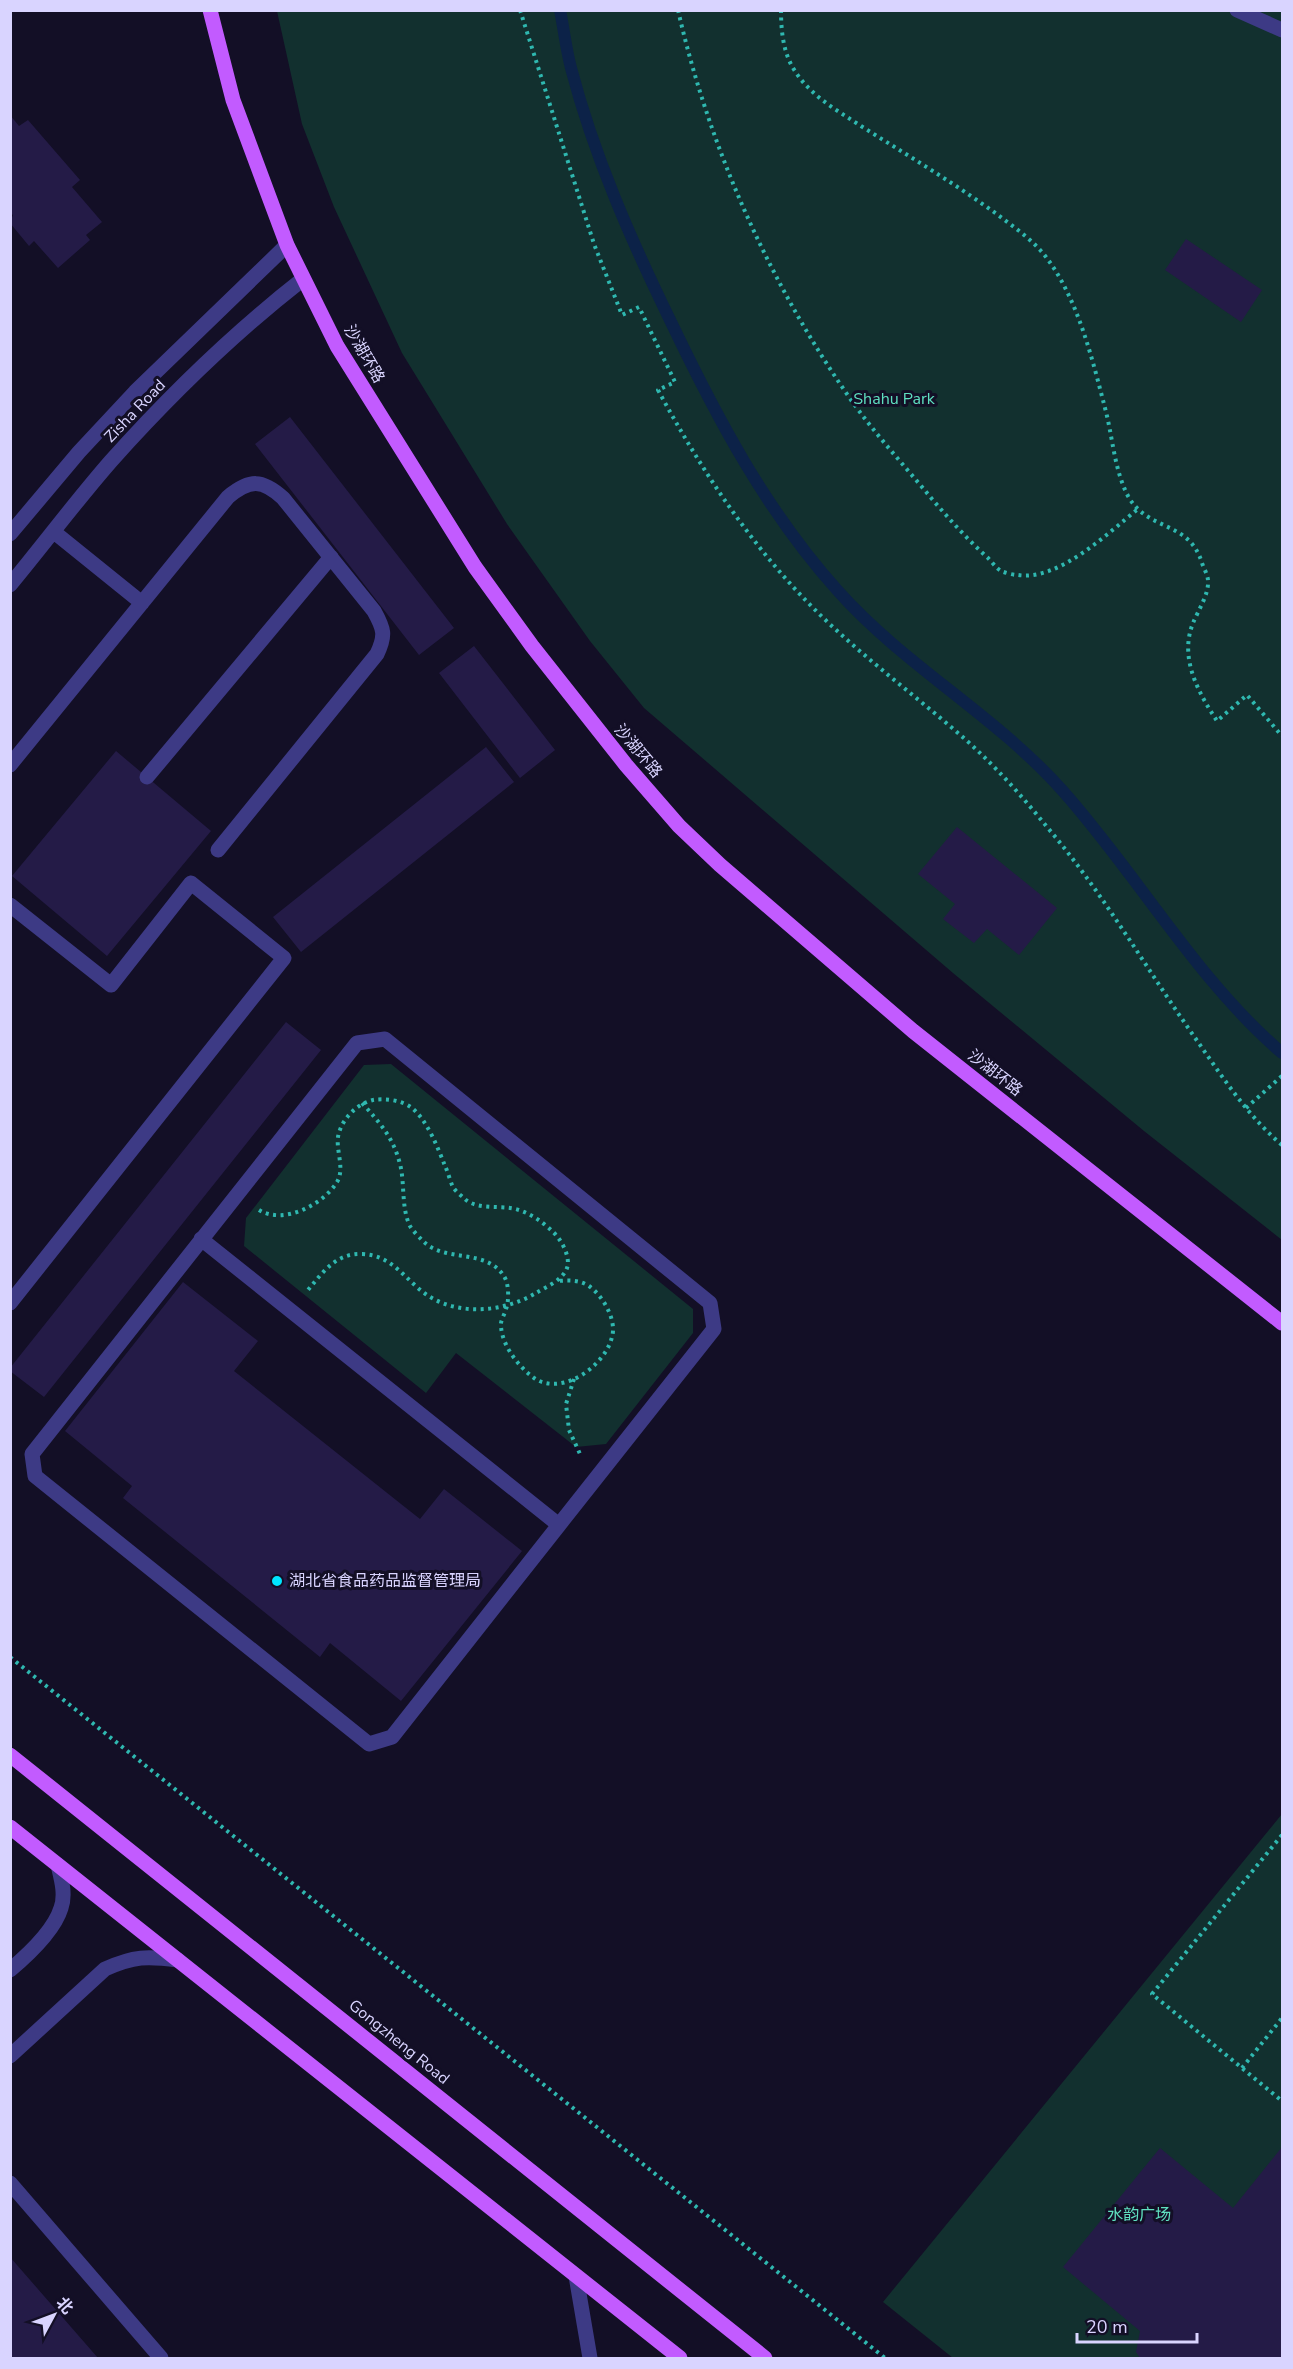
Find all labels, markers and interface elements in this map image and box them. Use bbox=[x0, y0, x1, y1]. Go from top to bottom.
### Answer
street label: 沙湖环路 bbox=[338, 321, 390, 387]
street label: Zisha Road bbox=[99, 375, 171, 447]
park label: Shahu Park bbox=[853, 388, 936, 410]
street label: 沙湖环路 bbox=[609, 719, 667, 783]
street label: 沙湖环路 bbox=[963, 1045, 1027, 1101]
place label: 湖北省食品药品监督管理局 bbox=[289, 1570, 481, 1592]
marker: 湖北省食品药品监督管理局 bbox=[270, 1574, 284, 1588]
street label: Gongzheng Road bbox=[344, 1994, 454, 2090]
park label: 水韵广场 bbox=[1107, 2204, 1171, 2226]
north arrow bbox=[24, 2285, 84, 2345]
text: 北 bbox=[51, 2293, 78, 2319]
scale bar bbox=[1077, 2306, 1197, 2344]
text: 20 m bbox=[1086, 2315, 1128, 2339]

